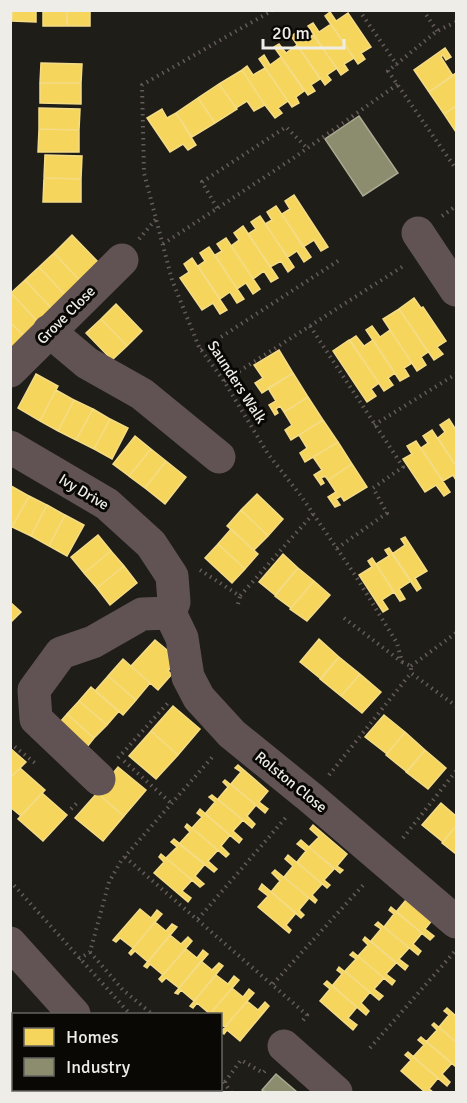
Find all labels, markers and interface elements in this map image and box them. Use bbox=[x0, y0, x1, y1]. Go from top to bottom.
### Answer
scale bar bbox=[263, 12, 344, 50]
text: 20 m bbox=[272, 22, 310, 44]
street label: Grove Close bbox=[33, 282, 99, 348]
street label: Saunders Walk bbox=[204, 337, 271, 427]
street label: Ivy Drive bbox=[56, 470, 112, 514]
street label: Rolston Close bbox=[251, 748, 331, 816]
legend bbox=[12, 1013, 222, 1091]
text: Homes bbox=[66, 1026, 119, 1048]
text: Industry bbox=[66, 1056, 131, 1078]

